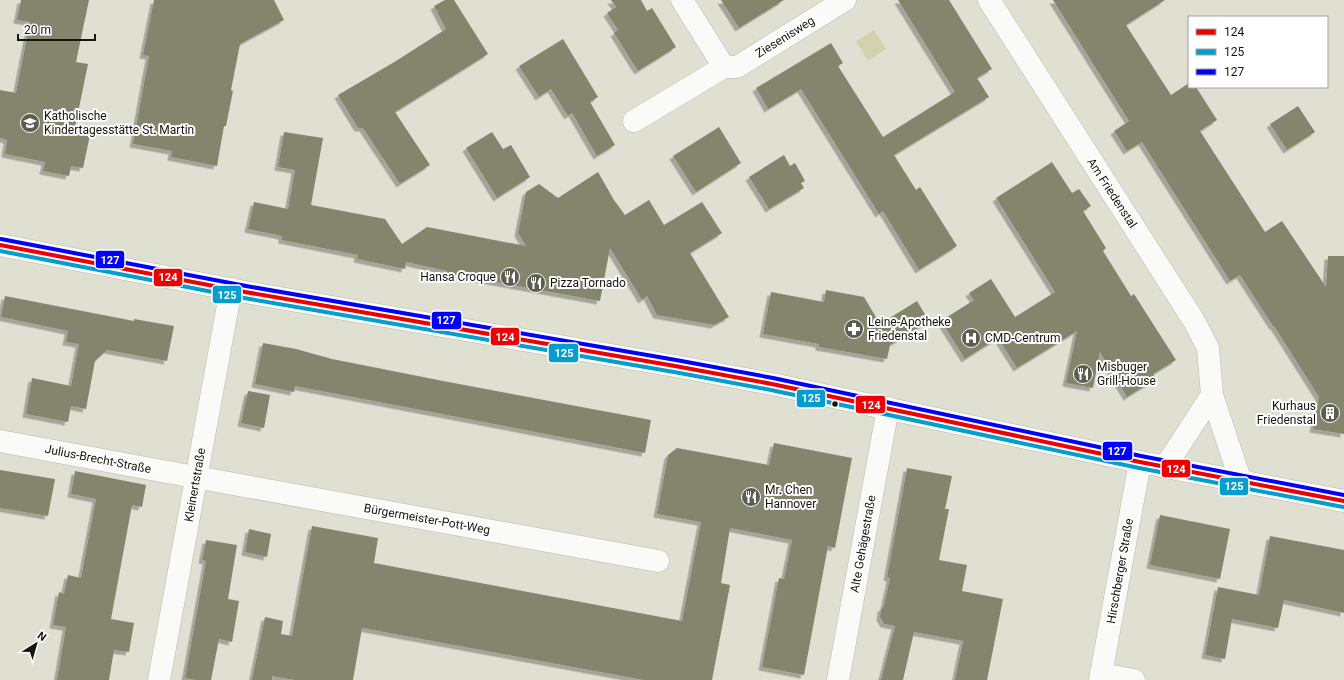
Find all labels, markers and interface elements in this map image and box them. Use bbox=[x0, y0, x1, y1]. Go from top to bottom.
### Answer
street label: Ziesenisweg bbox=[753, 13, 817, 61]
scale bar bbox=[18, 16, 95, 42]
legend bbox=[1188, 16, 1328, 88]
text: 20 m bbox=[24, 23, 51, 37]
text: 124 bbox=[1224, 25, 1244, 39]
text: 125 bbox=[1224, 45, 1244, 59]
text: 127 bbox=[1224, 65, 1244, 79]
place label: Katholische Kindertagesstätte St. Martin bbox=[44, 109, 194, 137]
school or university icon: Katholische Kindertagesstätte St. Martin bbox=[19, 112, 41, 134]
street label: Am Friedenstal bbox=[1084, 155, 1140, 231]
line badge: 127 bbox=[95, 250, 125, 269]
text: 127 bbox=[101, 254, 119, 267]
restaurant icon: Hansa Croque bbox=[499, 266, 521, 288]
line badge: 124 bbox=[153, 268, 183, 287]
place label: Hansa Croque bbox=[420, 270, 496, 284]
text: 124 bbox=[159, 271, 178, 284]
restaurant icon: Pizza Tornado bbox=[525, 272, 547, 294]
place label: Pizza Tornado bbox=[550, 276, 626, 290]
line badge: 125 bbox=[212, 285, 242, 304]
text: 125 bbox=[218, 289, 236, 302]
line badge: 127 bbox=[431, 311, 462, 330]
text: 127 bbox=[437, 314, 455, 327]
place label: Leine-Apotheke Friedenstal bbox=[868, 315, 951, 343]
pharmacy icon: Leine-Apotheke Friedenstal bbox=[843, 318, 865, 340]
line badge: 124 bbox=[490, 327, 520, 346]
hospital icon: CMD-Centrum bbox=[960, 327, 982, 349]
text: 124 bbox=[496, 331, 515, 344]
place label: CMD-Centrum bbox=[985, 331, 1060, 345]
line badge: 125 bbox=[548, 343, 579, 363]
text: 125 bbox=[555, 347, 573, 360]
place label: Misbuger Grill-House bbox=[1097, 360, 1156, 388]
restaurant icon: Misbuger Grill-House bbox=[1072, 363, 1094, 385]
line badge: 125 bbox=[796, 389, 826, 408]
text: 125 bbox=[802, 392, 820, 405]
line badge: 124 bbox=[855, 395, 886, 414]
unlabelled marker bbox=[830, 399, 840, 409]
text: 124 bbox=[862, 399, 881, 412]
place label: Kurhaus Friedenstal bbox=[1257, 399, 1316, 427]
building icon: Kurhaus Friedenstal bbox=[1319, 402, 1341, 424]
line badge: 127 bbox=[1102, 441, 1133, 461]
street label: Julius-Brecht-Straße bbox=[44, 442, 152, 476]
text: 127 bbox=[1108, 445, 1126, 458]
street label: Kleinertstraße bbox=[182, 447, 208, 523]
line badge: 124 bbox=[1161, 459, 1191, 478]
text: 124 bbox=[1167, 463, 1186, 476]
line badge: 125 bbox=[1219, 477, 1249, 496]
text: 125 bbox=[1225, 480, 1243, 493]
place label: Mr. Chen Hannover bbox=[765, 483, 816, 511]
restaurant icon: Mr. Chen Hannover bbox=[740, 486, 762, 508]
street label: Alte Gehägestraße bbox=[848, 494, 878, 594]
street label: Bürgermeister-Pott-Weg bbox=[363, 501, 491, 537]
street label: Hirschberger Straße bbox=[1104, 517, 1136, 625]
north arrow bbox=[16, 624, 56, 664]
text: N bbox=[35, 629, 49, 644]

